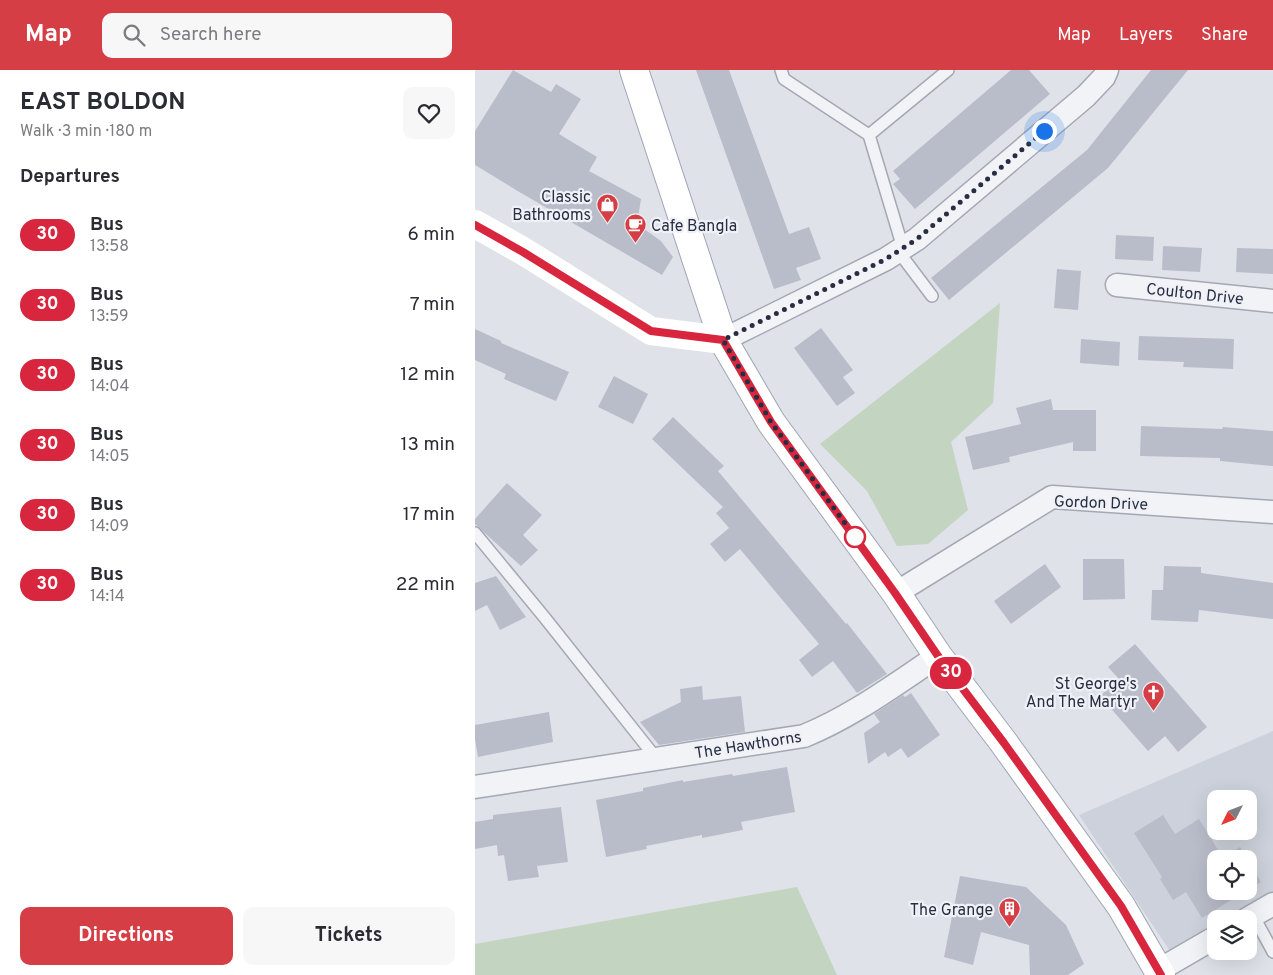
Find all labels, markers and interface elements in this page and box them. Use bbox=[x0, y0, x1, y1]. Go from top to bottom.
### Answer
search box bbox=[102, 13, 452, 58]
text: Map bbox=[25, 20, 72, 50]
icon: search bbox=[120, 21, 148, 49]
text: Search here bbox=[160, 23, 261, 47]
text: Map bbox=[1057, 24, 1091, 47]
text: Layers bbox=[1119, 24, 1173, 47]
text: Share bbox=[1201, 24, 1248, 47]
button: heart bbox=[403, 87, 455, 139]
text: EAST BOLDON bbox=[20, 88, 185, 118]
your location bbox=[1032, 119, 1057, 144]
text: Walk · 3 min · 180 m bbox=[20, 122, 152, 142]
text: Departures bbox=[20, 165, 120, 189]
place label: Classic Bathrooms bbox=[512, 188, 591, 226]
shop icon: Classic Bathrooms bbox=[595, 193, 619, 224]
text: Bus bbox=[90, 213, 124, 237]
cafe icon: Cafe Bangla bbox=[623, 213, 647, 244]
place label: Cafe Bangla bbox=[651, 217, 737, 237]
text: 30 bbox=[36, 223, 59, 246]
text: 6 min bbox=[408, 223, 455, 247]
text: 13:58 bbox=[90, 237, 129, 257]
street label: Coulton Drive bbox=[1145, 280, 1245, 310]
text: Bus bbox=[90, 283, 124, 307]
text: 30 bbox=[36, 293, 59, 316]
text: 7 min bbox=[410, 293, 455, 317]
text: 13:59 bbox=[90, 307, 129, 327]
text: Bus bbox=[90, 353, 124, 377]
text: 30 bbox=[36, 363, 59, 386]
text: 12 min bbox=[400, 363, 455, 387]
text: 14:04 bbox=[90, 377, 129, 397]
text: Bus bbox=[90, 423, 124, 447]
text: 30 bbox=[36, 433, 59, 456]
text: 13 min bbox=[400, 433, 455, 457]
text: 14:05 bbox=[90, 447, 129, 467]
street label: Gordon Drive bbox=[1054, 492, 1148, 516]
text: Bus bbox=[90, 493, 124, 517]
text: 30 bbox=[36, 503, 59, 526]
text: 17 min bbox=[403, 503, 455, 527]
text: 14:09 bbox=[90, 517, 129, 537]
unlabelled marker bbox=[844, 526, 866, 548]
text: Bus bbox=[90, 563, 124, 587]
text: 30 bbox=[36, 573, 59, 596]
text: 22 min bbox=[396, 573, 455, 597]
text: 14:14 bbox=[90, 587, 125, 607]
line badge: 30 bbox=[929, 657, 973, 689]
text: 30 bbox=[940, 661, 962, 684]
place label: St George's And The Martyr bbox=[1026, 675, 1137, 713]
church icon: St George's And The Martyr bbox=[1141, 680, 1165, 711]
street label: The Hawthorns bbox=[693, 728, 803, 764]
north arrow bbox=[1207, 790, 1257, 840]
map controls bbox=[1207, 790, 1257, 960]
button: locate bbox=[1207, 850, 1257, 900]
building icon: The Grange bbox=[997, 897, 1021, 928]
place label: The Grange bbox=[910, 901, 993, 921]
button: Directions bbox=[20, 907, 233, 965]
button: Tickets bbox=[243, 907, 455, 965]
button: layers bbox=[1207, 910, 1257, 960]

